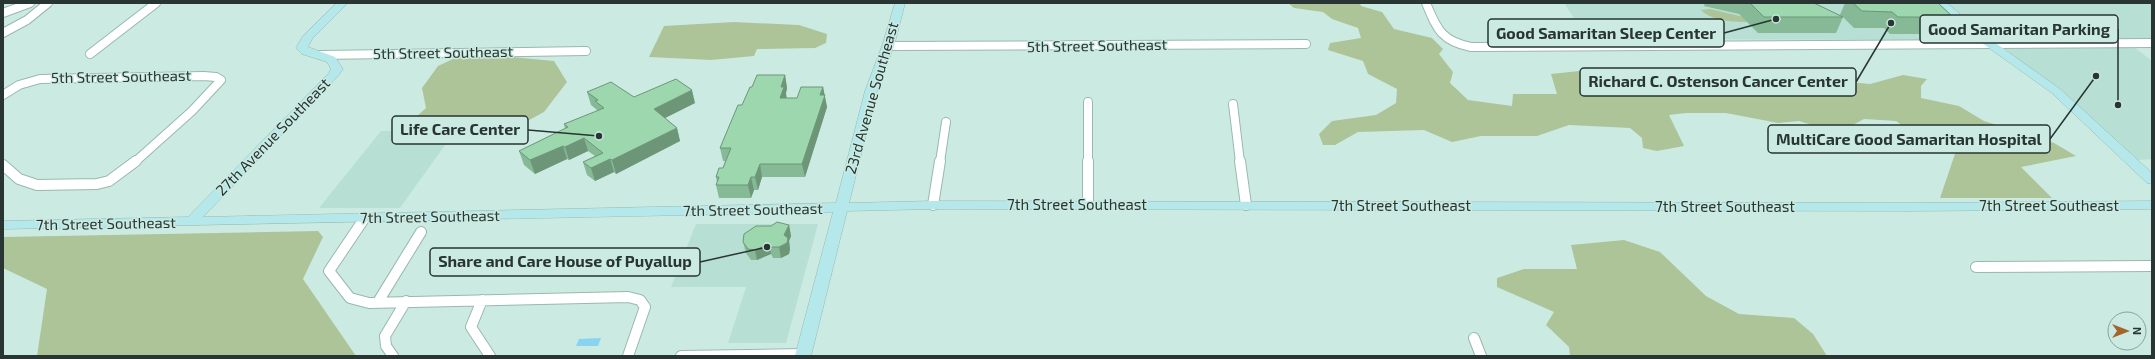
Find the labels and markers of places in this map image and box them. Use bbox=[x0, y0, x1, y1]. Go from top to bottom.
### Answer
callout: Good Samaritan Parking bbox=[1920, 15, 2118, 43]
callout: Good Samaritan Sleep Center bbox=[1488, 19, 1724, 47]
callout: Richard C. Ostenson Cancer Center bbox=[1580, 68, 1856, 96]
callout: Life Care Center bbox=[392, 116, 528, 144]
callout: MultiCare Good Samaritan Hospital bbox=[1768, 125, 2050, 153]
callout: Share and Care House of Puyallup bbox=[430, 248, 700, 276]

